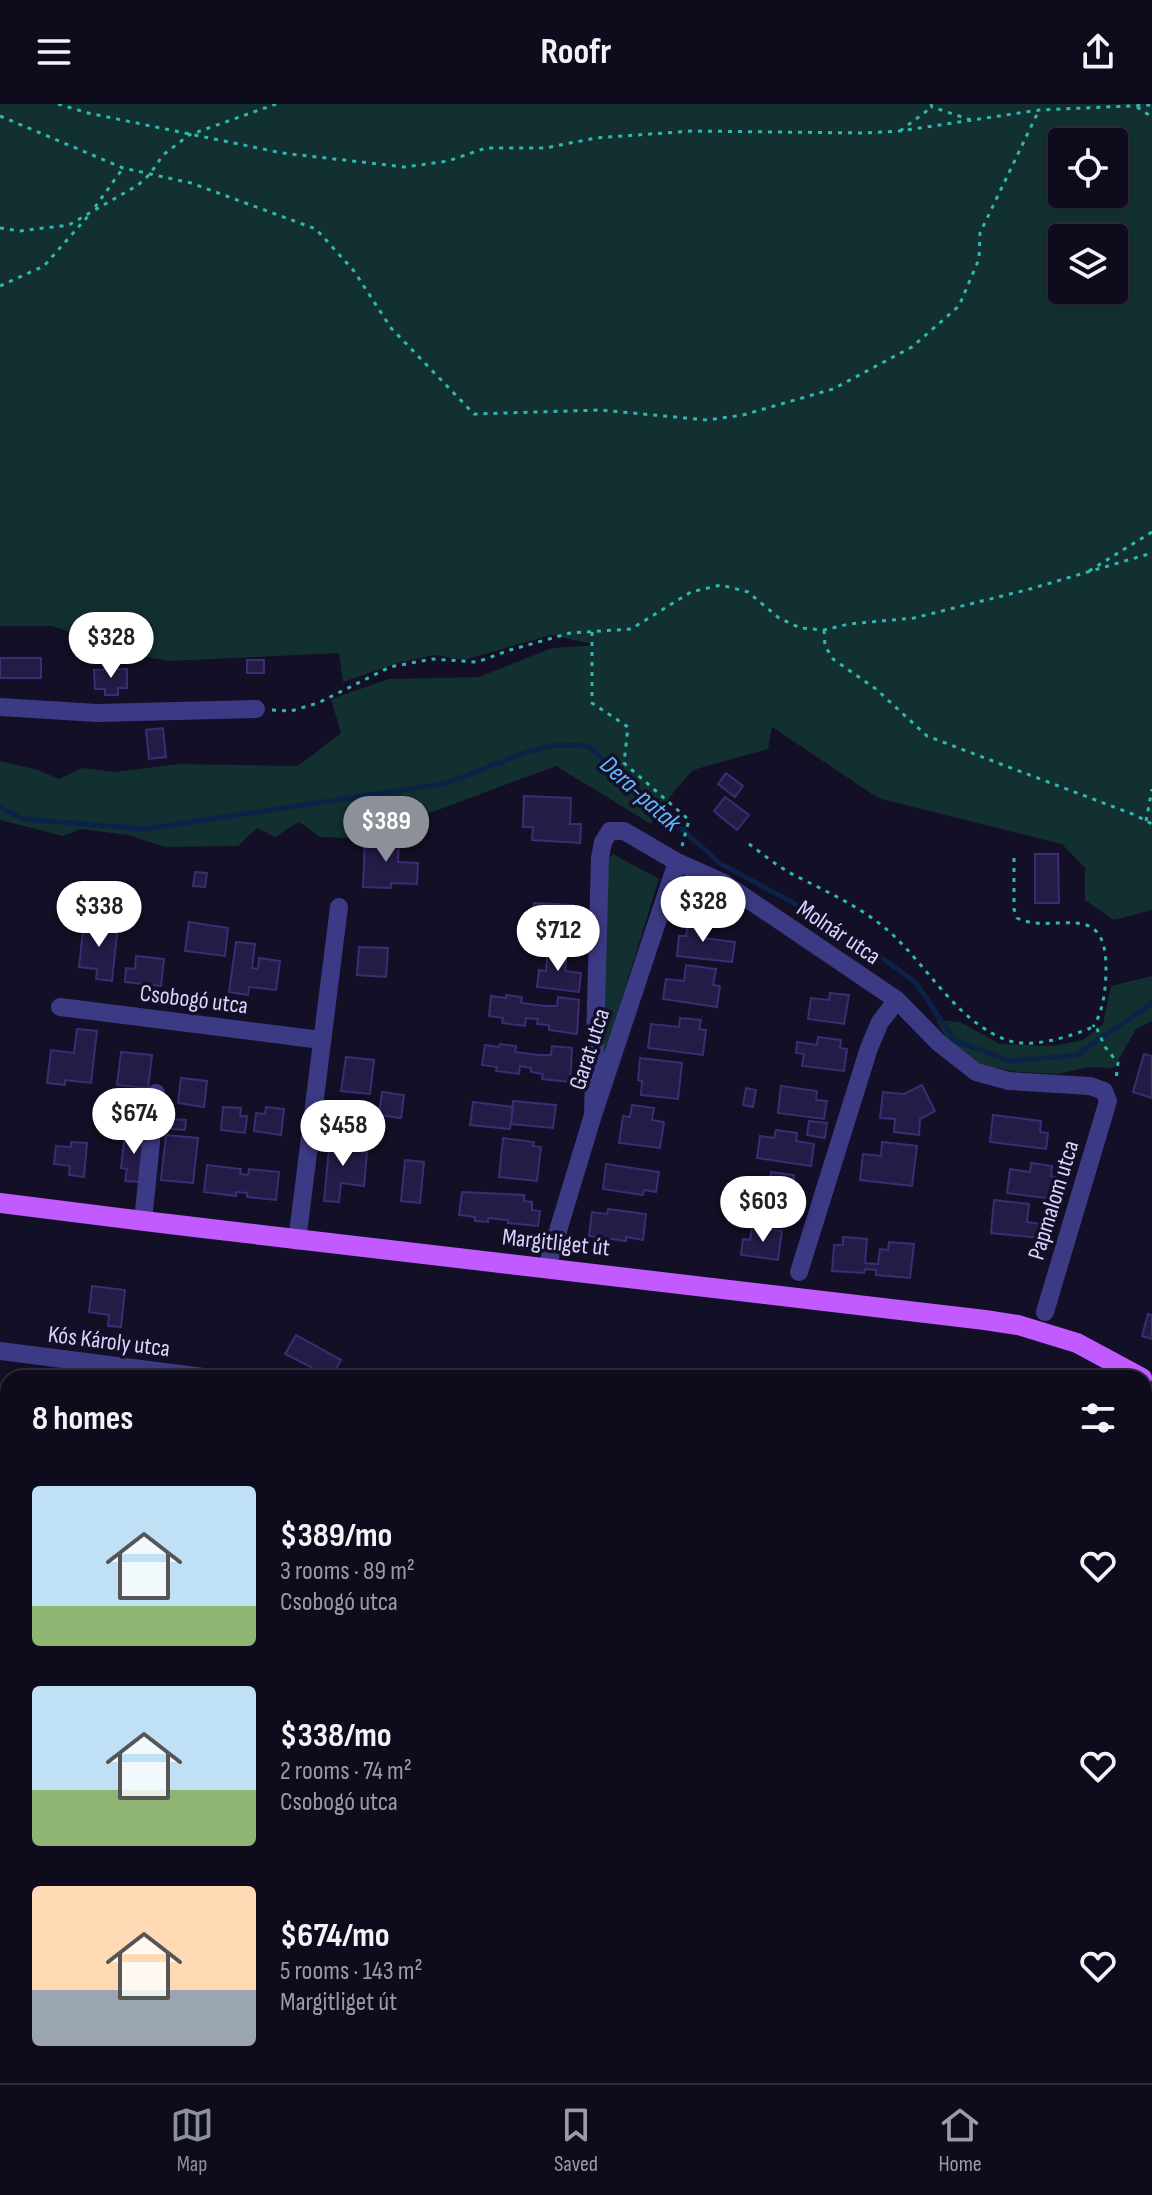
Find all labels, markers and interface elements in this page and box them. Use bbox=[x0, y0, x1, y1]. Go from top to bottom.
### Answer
icon: menu bbox=[32, 30, 76, 74]
icon: share bbox=[1076, 30, 1120, 74]
text: Roofr bbox=[541, 31, 611, 74]
map controls bbox=[1048, 128, 1128, 304]
button: locate bbox=[1048, 128, 1128, 208]
button: layers bbox=[1048, 224, 1128, 304]
pin: $328 bbox=[64, 612, 158, 680]
text: $328 bbox=[87, 622, 135, 653]
water label: Dera-patak bbox=[593, 750, 688, 839]
pin: $389 bbox=[339, 796, 433, 864]
text: $389 bbox=[361, 806, 411, 837]
pin: $328 bbox=[656, 876, 750, 944]
pin: $338 bbox=[52, 881, 146, 949]
text: $328 bbox=[679, 886, 727, 917]
text: $338 bbox=[75, 891, 123, 922]
street label: Molnár utca bbox=[791, 894, 886, 971]
pin: $712 bbox=[511, 905, 605, 973]
text: $712 bbox=[535, 915, 581, 946]
street label: Csobogó utca bbox=[138, 978, 250, 1021]
street label: Garat utca bbox=[563, 1005, 616, 1093]
pin: $674 bbox=[87, 1088, 181, 1156]
text: $674 bbox=[110, 1098, 158, 1129]
pin: $458 bbox=[296, 1100, 390, 1168]
text: $458 bbox=[318, 1110, 368, 1141]
street label: Papmalom utca bbox=[1022, 1137, 1085, 1263]
pin: $603 bbox=[716, 1176, 810, 1244]
text: $603 bbox=[738, 1186, 788, 1217]
street label: Margitliget út bbox=[501, 1222, 611, 1263]
street label: Kós Károly utca bbox=[46, 1320, 171, 1363]
icon: filters bbox=[1076, 1396, 1120, 1440]
text: 8 homes bbox=[32, 1398, 133, 1439]
text: $389/mo bbox=[280, 1515, 392, 1556]
icon: home bbox=[96, 1518, 192, 1614]
icon: heart bbox=[1076, 1544, 1120, 1588]
text: 3 rooms · 89 m² bbox=[280, 1556, 415, 1587]
text: Csobogó utca bbox=[280, 1587, 398, 1618]
text: $338/mo bbox=[280, 1715, 392, 1756]
icon: home bbox=[96, 1718, 192, 1814]
icon: heart bbox=[1076, 1744, 1120, 1788]
text: 2 rooms · 74 m² bbox=[280, 1756, 412, 1787]
text: Csobogó utca bbox=[280, 1787, 398, 1818]
text: $674/mo bbox=[280, 1915, 390, 1956]
icon: home bbox=[96, 1918, 192, 2014]
icon: heart bbox=[1076, 1944, 1120, 1988]
text: 5 rooms · 143 m² bbox=[280, 1956, 423, 1987]
text: Margitliget út bbox=[280, 1987, 397, 2018]
tab: Map bbox=[170, 2103, 214, 2178]
tab: Saved bbox=[554, 2103, 598, 2178]
tab: Home bbox=[938, 2103, 982, 2178]

